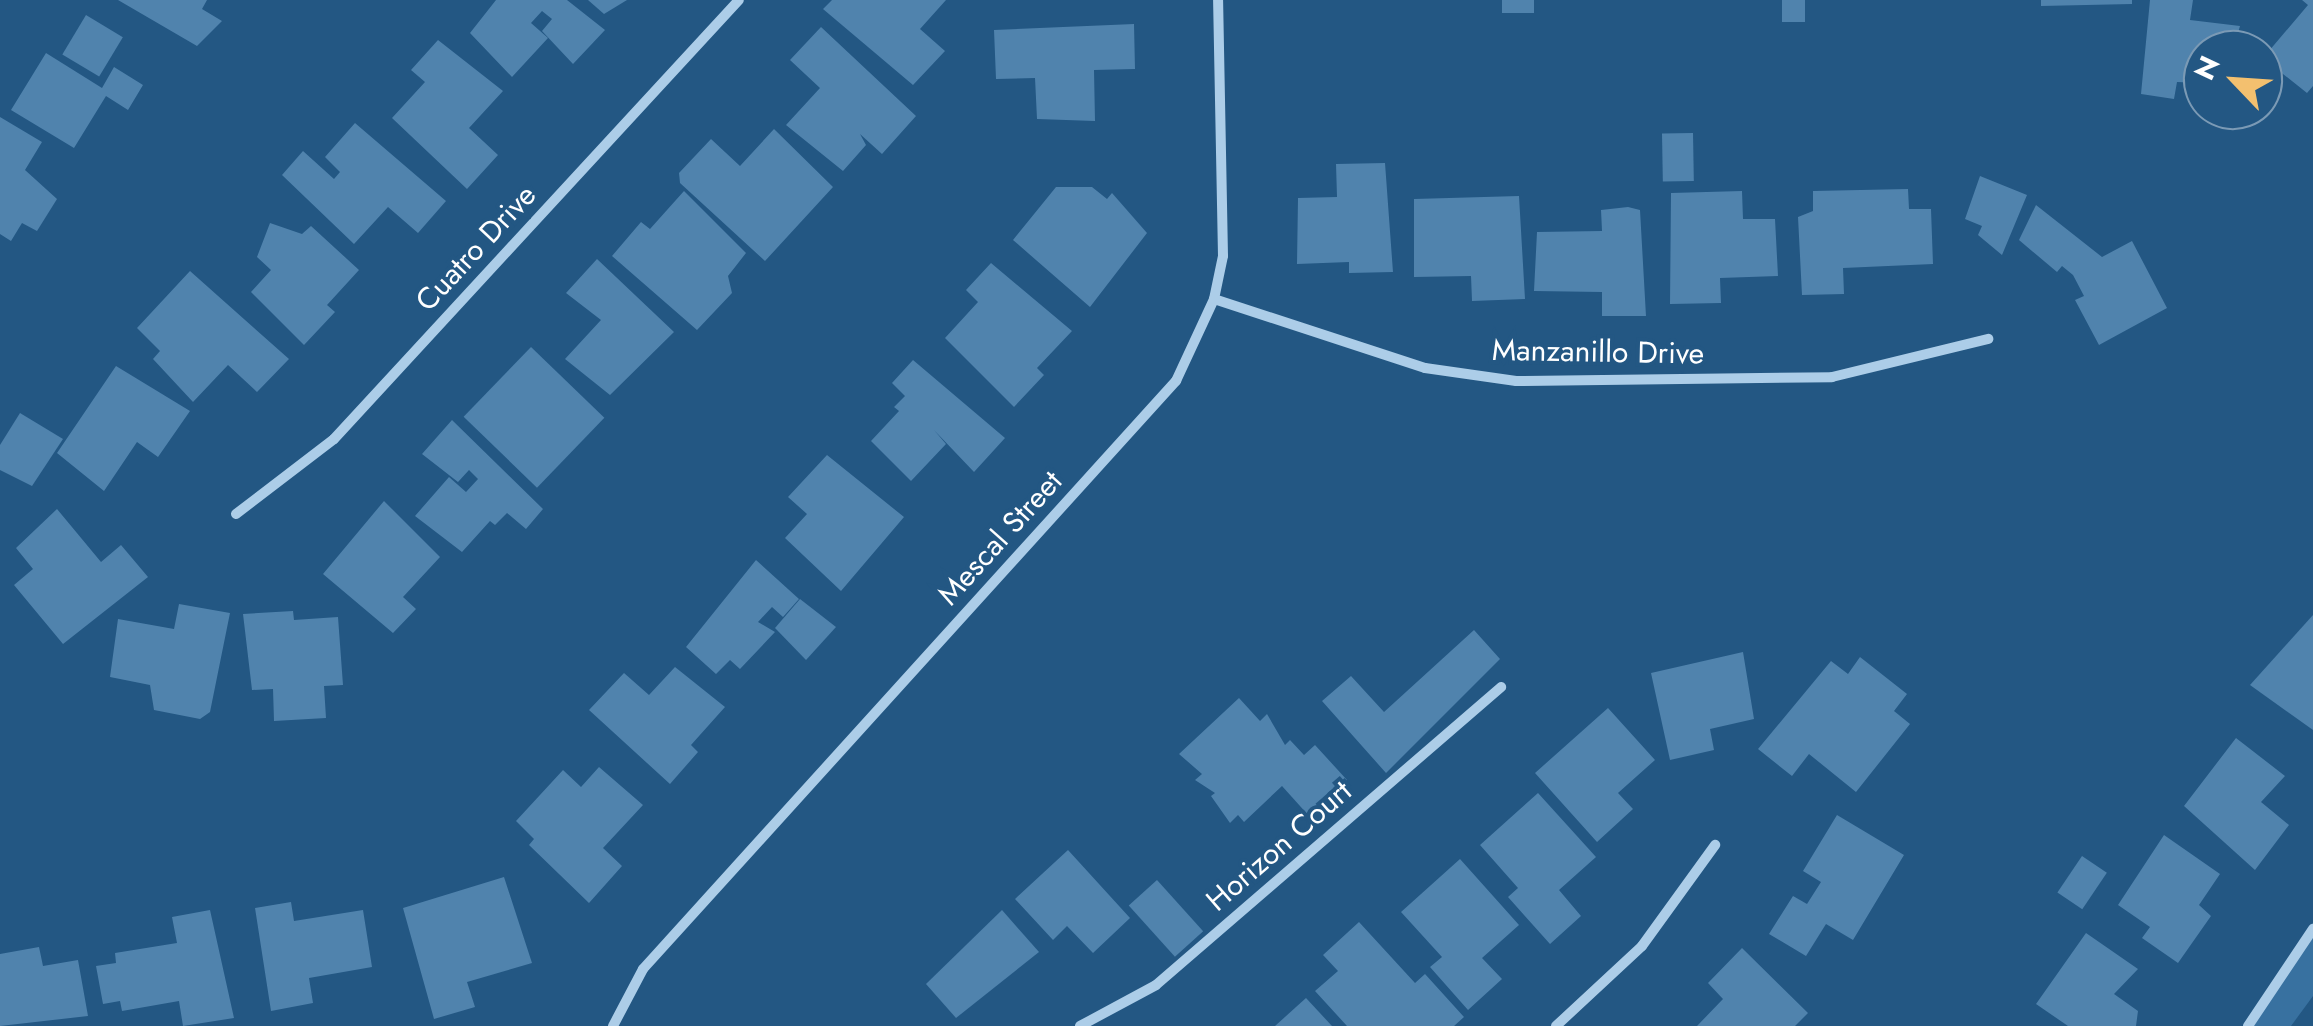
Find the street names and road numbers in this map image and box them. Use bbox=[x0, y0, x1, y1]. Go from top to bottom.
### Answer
street label: Cuatro Drive bbox=[408, 177, 544, 319]
street label: Manzanillo Drive bbox=[1492, 332, 1704, 372]
street label: Mescal Street bbox=[930, 463, 1070, 613]
street label: Horizon Court bbox=[1199, 773, 1359, 919]

